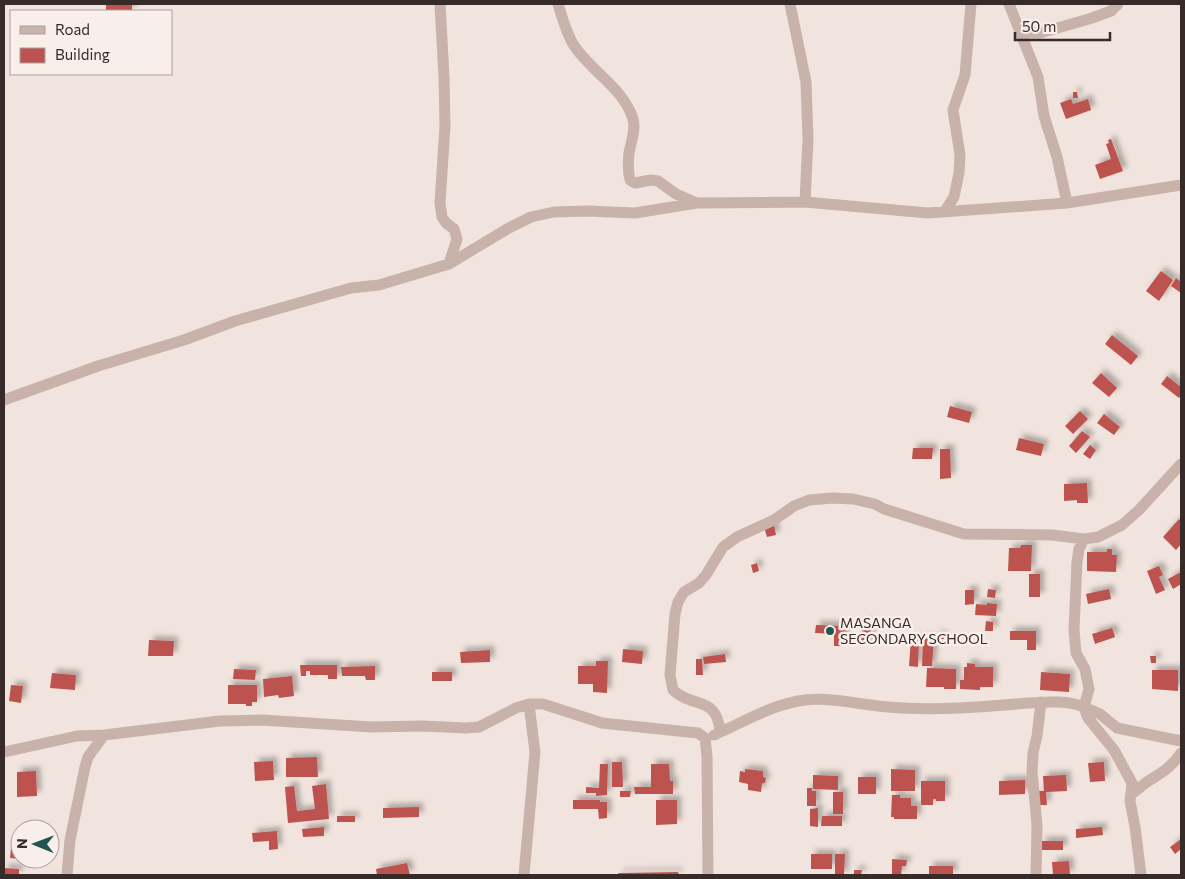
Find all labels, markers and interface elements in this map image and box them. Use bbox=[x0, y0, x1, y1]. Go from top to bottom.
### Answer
legend bbox=[10, 10, 172, 75]
scale bar bbox=[1015, 10, 1110, 42]
text: 50 m bbox=[1022, 17, 1056, 35]
text: Road bbox=[55, 20, 90, 38]
text: Building bbox=[55, 45, 110, 63]
place label: MASANGA SECONDARY SCHOOL bbox=[840, 614, 988, 647]
marker: MASANGA SECONDARY SCHOOL bbox=[824, 625, 836, 637]
north arrow bbox=[10, 819, 60, 869]
text: N bbox=[13, 838, 30, 849]

